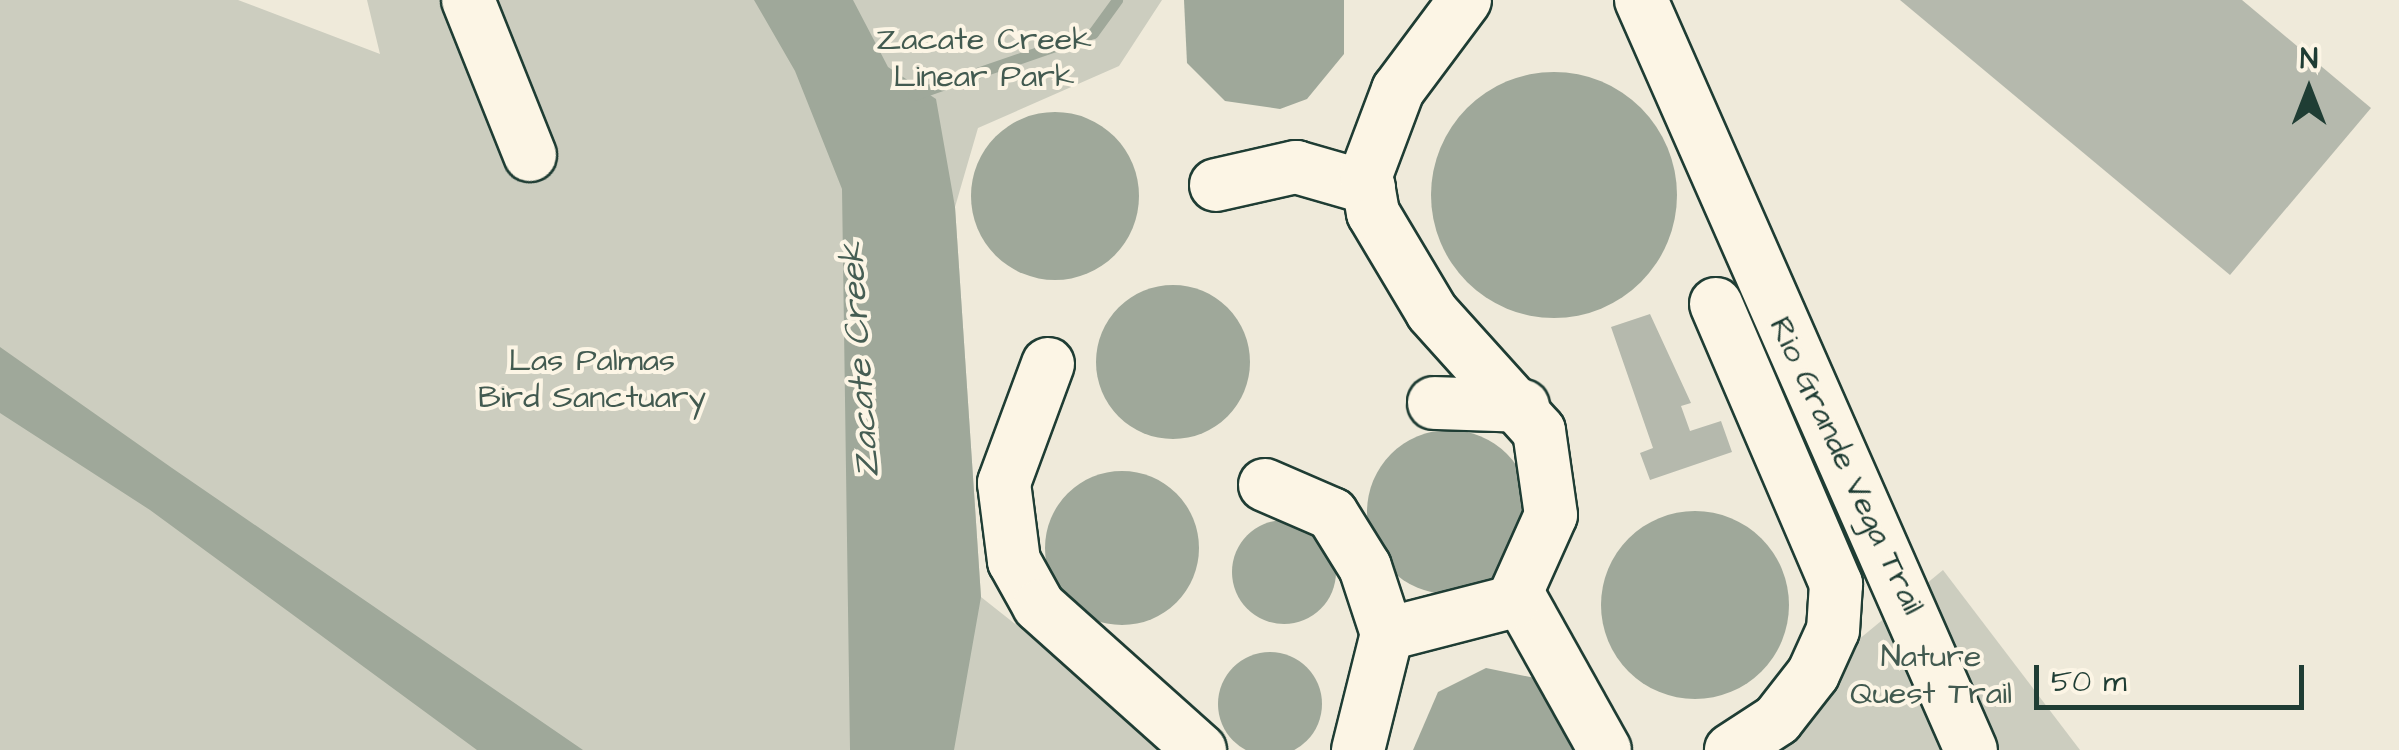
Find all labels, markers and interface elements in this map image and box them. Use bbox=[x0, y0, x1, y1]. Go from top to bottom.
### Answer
park label: Zacate Creek Linear Park bbox=[876, 22, 1092, 97]
north arrow bbox=[2259, 40, 2359, 140]
text: N bbox=[2300, 40, 2318, 79]
water label: Zacate Creek bbox=[831, 241, 889, 479]
street label: Rio Grande Vega Trail bbox=[1760, 311, 1932, 621]
park label: Las Palmas Bird Sanctuary bbox=[478, 343, 706, 418]
park label: Nature Quest Trail bbox=[1850, 639, 2012, 714]
scale bar bbox=[2039, 645, 2309, 707]
text: 50 m bbox=[2051, 661, 2127, 703]

